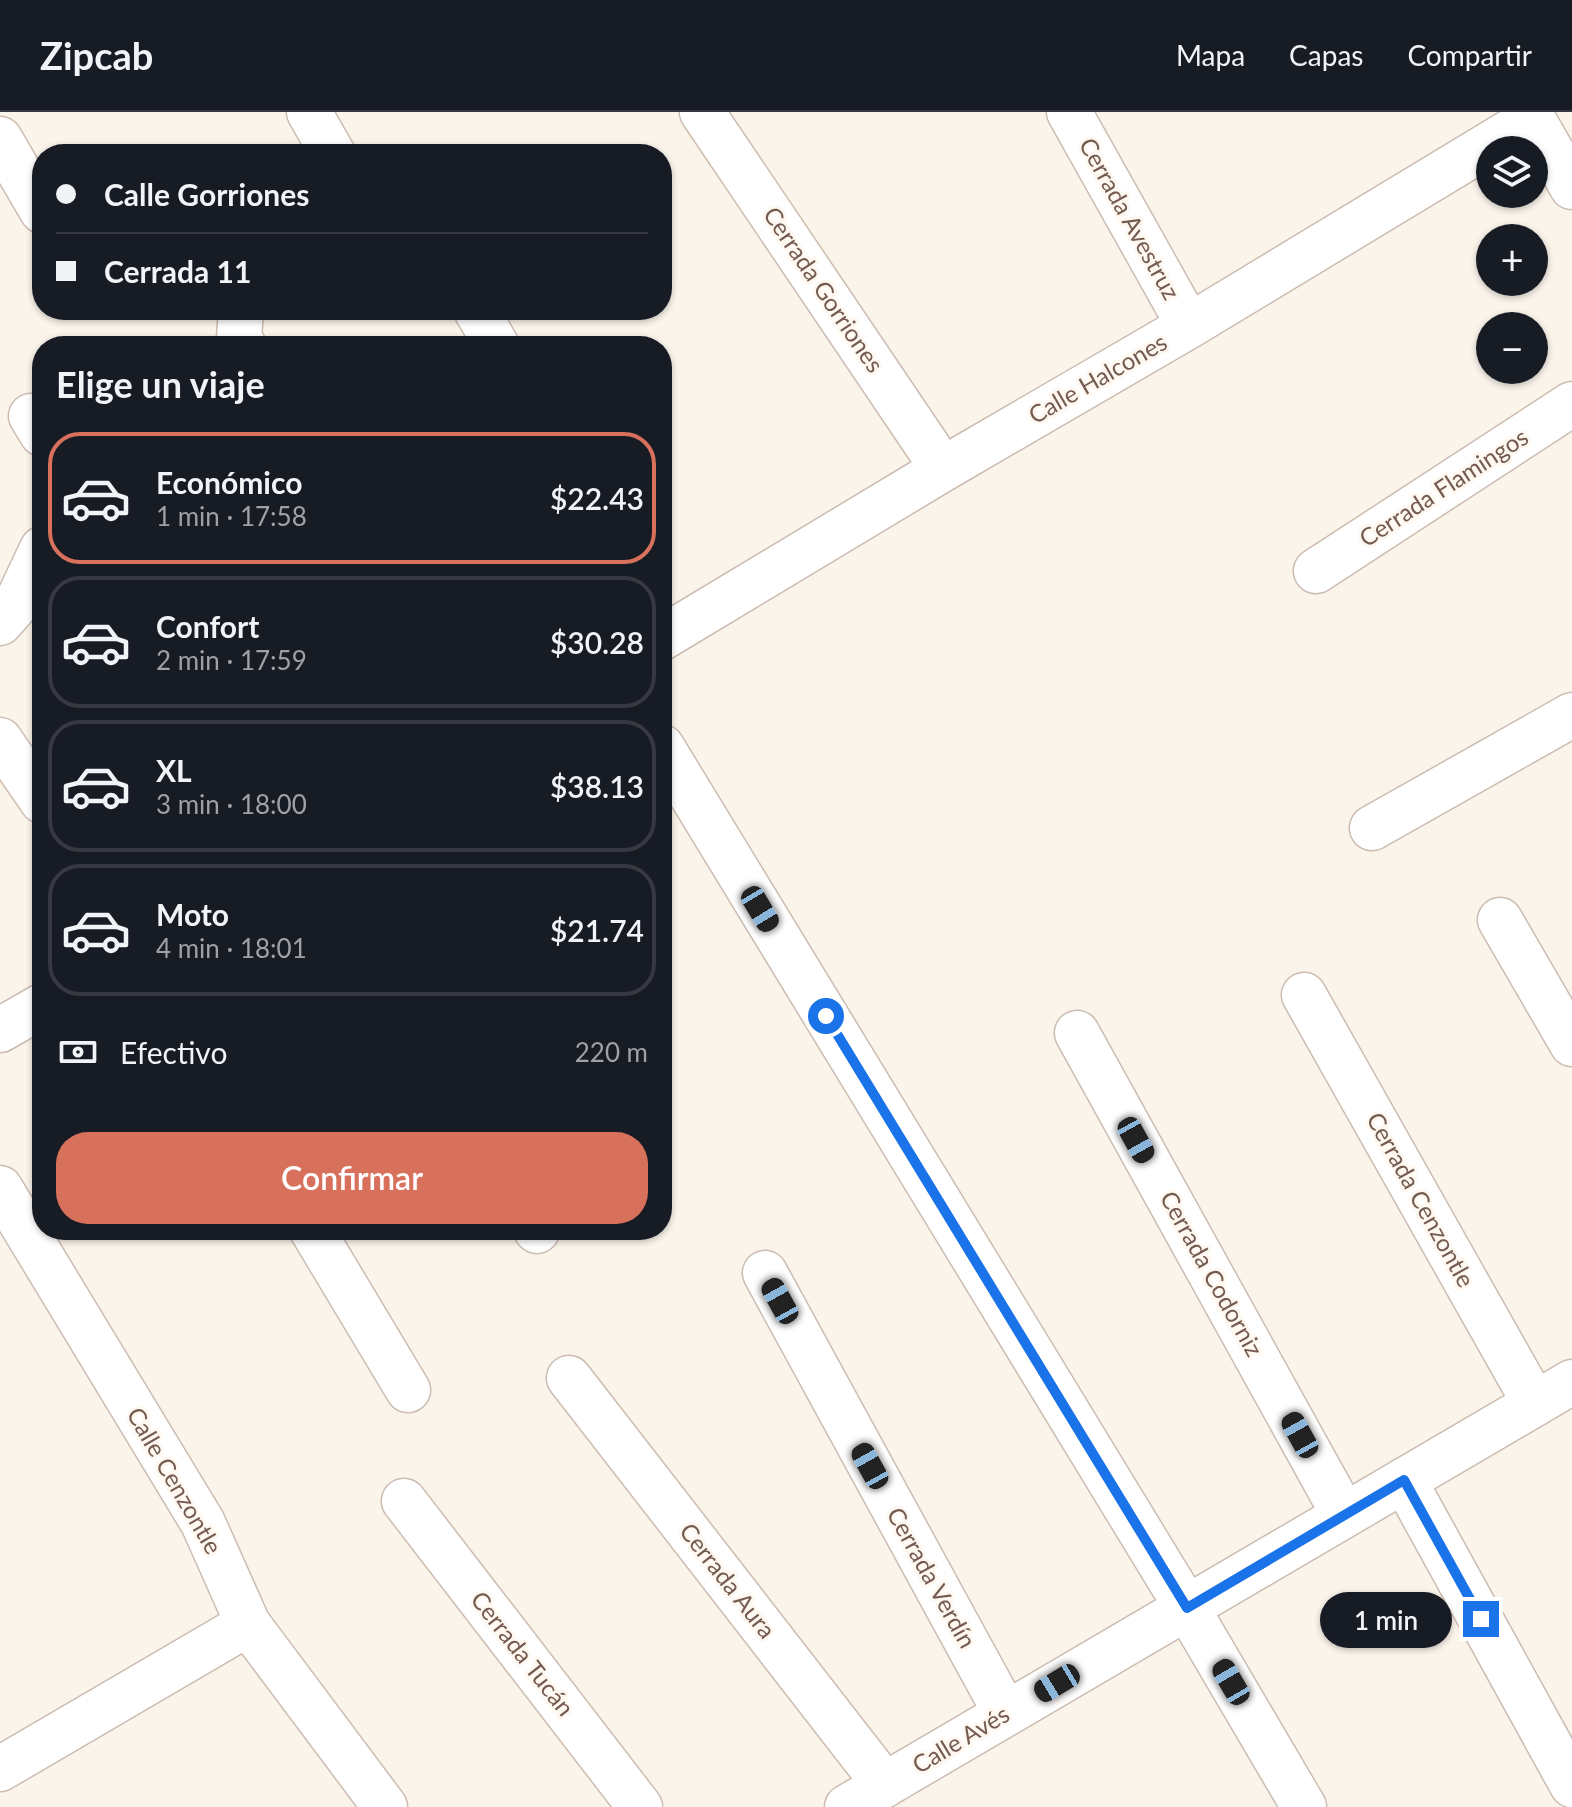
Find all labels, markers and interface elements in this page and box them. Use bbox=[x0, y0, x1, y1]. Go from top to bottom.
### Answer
text: Zipcab bbox=[40, 32, 153, 78]
text: Mapa bbox=[1176, 38, 1245, 72]
text: Capas bbox=[1289, 38, 1363, 72]
text: Compartir bbox=[1407, 38, 1532, 72]
street label: Cerrada Avestruz bbox=[1074, 132, 1187, 304]
map controls bbox=[1476, 136, 1548, 384]
button: layers bbox=[1476, 136, 1548, 208]
text: Calle Gorriones bbox=[104, 176, 310, 212]
street label: Cerrada Gorriones bbox=[758, 201, 890, 377]
button: + bbox=[1476, 224, 1548, 296]
text: Cerrada 11 bbox=[104, 253, 251, 289]
button: − bbox=[1476, 312, 1548, 384]
street label: Calle Halcones bbox=[1023, 326, 1172, 429]
text: Elige un viaje bbox=[56, 362, 265, 406]
street label: Cerrada Flamingos bbox=[1353, 421, 1533, 552]
icon: car bbox=[60, 462, 132, 534]
text: Económico bbox=[156, 464, 302, 500]
text: $22.43 bbox=[550, 480, 644, 516]
text: 1 min · 17:58 bbox=[156, 500, 307, 532]
icon: car bbox=[60, 606, 132, 678]
text: Confort bbox=[156, 608, 259, 644]
text: $30.28 bbox=[550, 624, 644, 660]
text: 2 min · 17:59 bbox=[156, 644, 307, 676]
icon: car bbox=[60, 750, 132, 822]
text: XL bbox=[156, 752, 192, 788]
text: $38.13 bbox=[550, 768, 644, 804]
text: 3 min · 18:00 bbox=[156, 788, 307, 820]
car bbox=[737, 882, 783, 936]
icon: car bbox=[60, 894, 132, 966]
text: Moto bbox=[156, 896, 229, 932]
text: $21.74 bbox=[550, 912, 644, 948]
text: 4 min · 18:01 bbox=[156, 932, 307, 964]
route start bbox=[808, 998, 844, 1034]
icon: cash bbox=[56, 1030, 100, 1074]
text: Efectivo bbox=[120, 1034, 227, 1070]
text: 220 m bbox=[575, 1036, 648, 1068]
street label: Cerrada Cenzontle bbox=[1361, 1107, 1481, 1292]
car bbox=[1114, 1113, 1158, 1167]
button: Confirmar bbox=[56, 1132, 648, 1224]
street label: Cerrada Codorniz bbox=[1155, 1186, 1270, 1361]
car bbox=[758, 1274, 802, 1328]
street label: Calle Cenzontle bbox=[122, 1402, 229, 1559]
car bbox=[1278, 1408, 1322, 1462]
car bbox=[848, 1439, 892, 1493]
street label: Cerrada Verdín bbox=[882, 1502, 983, 1653]
street label: Cerrada Aura bbox=[674, 1517, 782, 1643]
street label: Cerrada Tucán bbox=[465, 1585, 581, 1721]
callout: 1 min bbox=[1321, 1591, 1453, 1647]
route end bbox=[1463, 1601, 1499, 1637]
text: 1 min bbox=[1354, 1604, 1418, 1636]
car bbox=[1209, 1655, 1253, 1709]
car bbox=[1030, 1660, 1084, 1706]
street label: Calle Avés bbox=[907, 1699, 1014, 1779]

